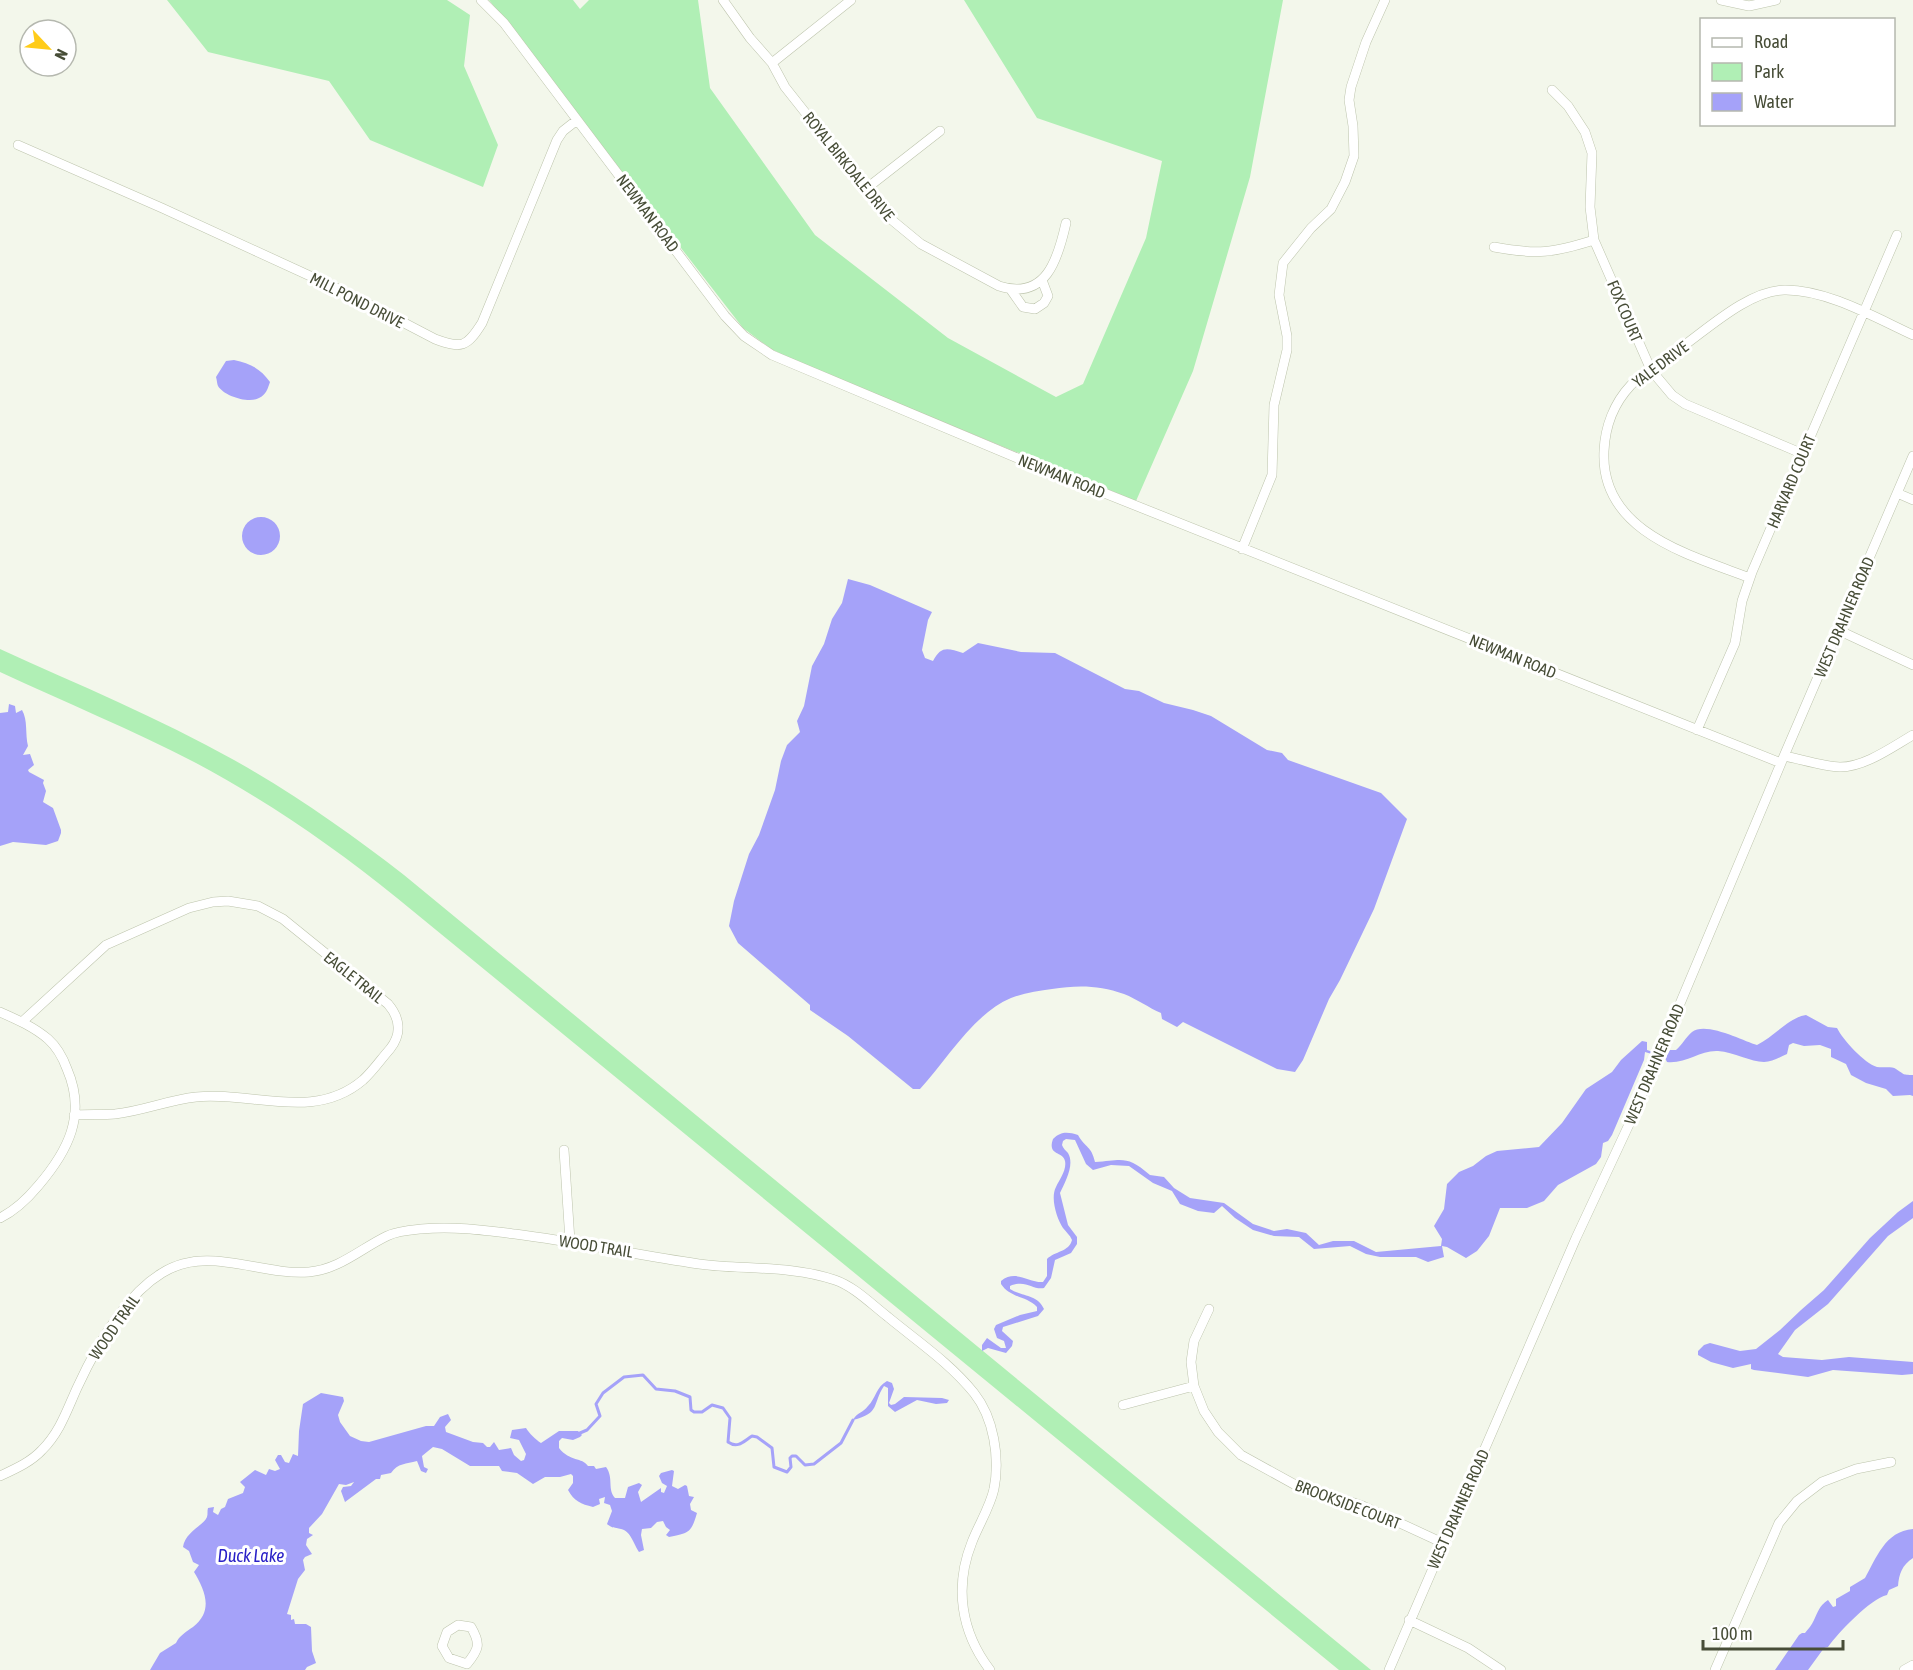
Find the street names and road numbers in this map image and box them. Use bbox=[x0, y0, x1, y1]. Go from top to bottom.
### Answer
street label: ROYAL BIRKDALE DRIVE bbox=[800, 108, 898, 224]
street label: NEWMAN ROAD bbox=[613, 171, 683, 255]
street label: MILL POND DRIVE bbox=[307, 269, 407, 331]
street label: FOX COURT bbox=[1604, 277, 1646, 345]
street label: YALE DRIVE bbox=[1629, 337, 1692, 391]
street label: HARVARD COURT bbox=[1763, 431, 1819, 531]
street label: NEWMAN ROAD bbox=[1016, 450, 1108, 502]
street label: WEST DRAHNER ROAD bbox=[1811, 554, 1877, 680]
street label: NEWMAN ROAD bbox=[1467, 630, 1559, 682]
street label: EAGLE TRAIL bbox=[321, 948, 388, 1007]
street label: WEST DRAHNER ROAD bbox=[1621, 1001, 1687, 1127]
street label: WOOD TRAIL bbox=[558, 1231, 635, 1261]
street label: WOOD TRAIL bbox=[85, 1291, 143, 1363]
street label: WEST DRAHNER ROAD bbox=[1424, 1446, 1492, 1572]
street label: BROOKSIDE COURT bbox=[1293, 1476, 1403, 1532]

